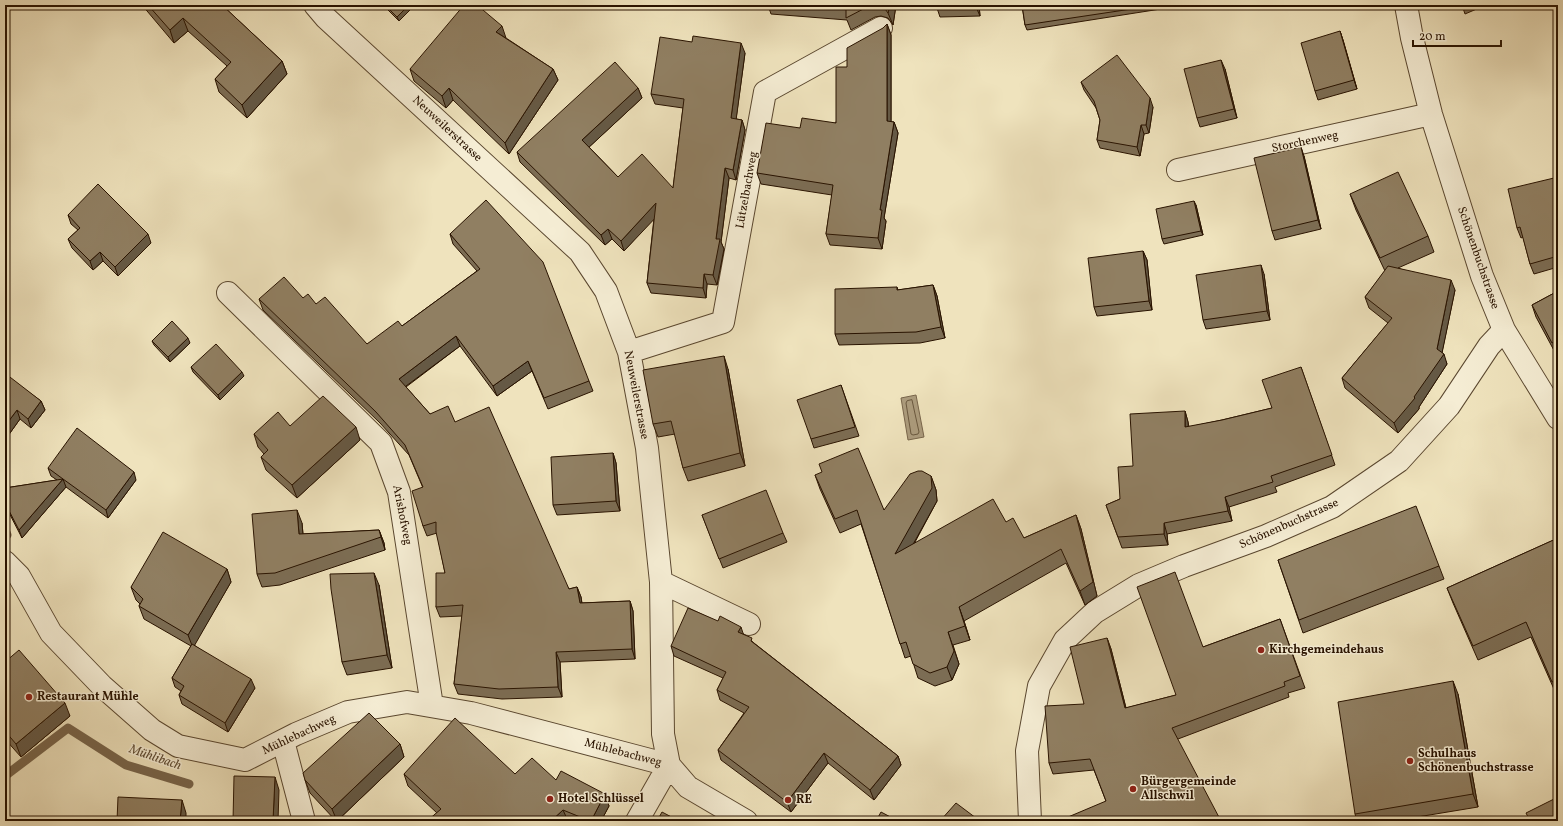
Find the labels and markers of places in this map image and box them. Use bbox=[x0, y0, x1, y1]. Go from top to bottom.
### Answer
place label: Kirchgemeindehaus bbox=[1269, 642, 1384, 658]
marker: Kirchgemeindehaus bbox=[1256, 645, 1266, 655]
place label: Restaurant Mühle bbox=[37, 689, 139, 705]
marker: Restaurant Mühle bbox=[24, 692, 34, 702]
place label: Schulhaus Schönenbuchstrasse bbox=[1418, 746, 1534, 776]
marker: Schulhaus Schönenbuchstrasse bbox=[1405, 756, 1415, 766]
place label: Bürgergemeinde Allschwil bbox=[1141, 774, 1236, 804]
marker: Bürgergemeinde Allschwil bbox=[1128, 784, 1138, 794]
place label: Hotel Schlüssel bbox=[558, 791, 644, 807]
place label: RE bbox=[796, 792, 812, 808]
marker: Hotel Schlüssel bbox=[545, 794, 555, 804]
marker: RE bbox=[783, 795, 793, 805]

